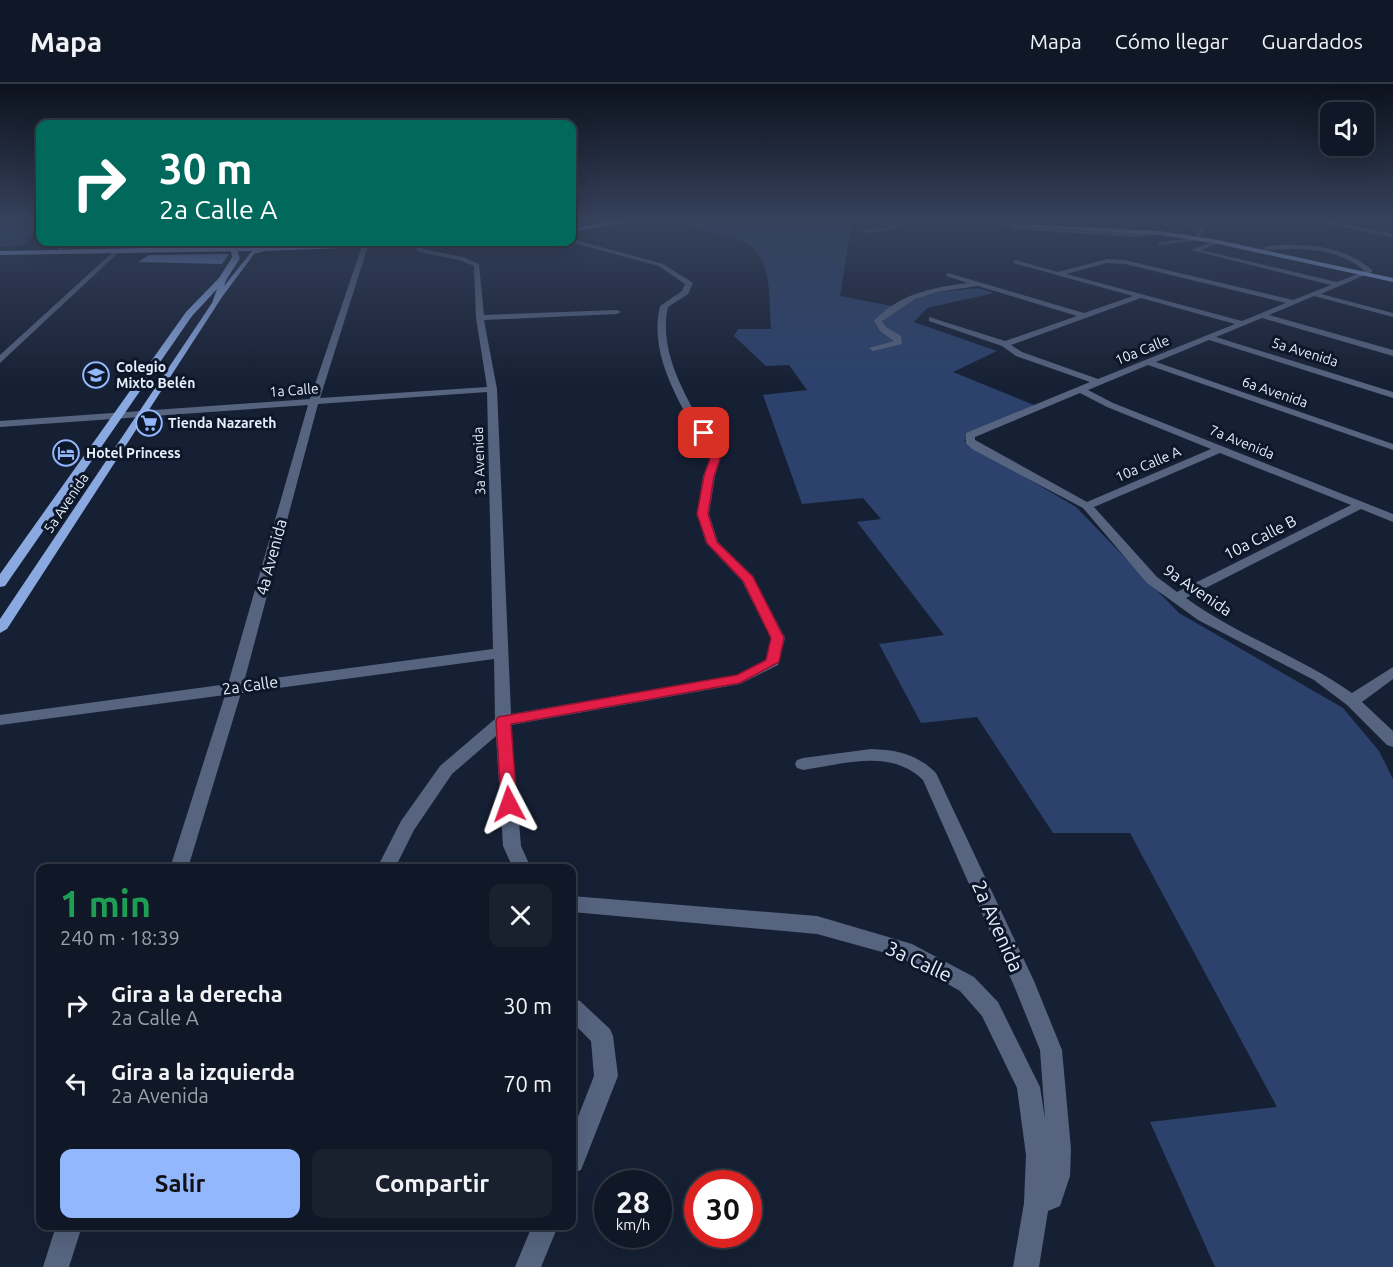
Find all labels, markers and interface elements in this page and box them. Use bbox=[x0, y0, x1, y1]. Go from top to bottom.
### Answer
text: Mapa bbox=[30, 26, 102, 57]
text: Mapa bbox=[1030, 29, 1082, 53]
text: Cómo llegar bbox=[1115, 29, 1229, 53]
text: Guardados bbox=[1262, 29, 1363, 53]
map controls bbox=[1320, 102, 1374, 156]
button: sound bbox=[1320, 102, 1374, 156]
icon: right bbox=[60, 144, 138, 222]
text: 30 m bbox=[159, 145, 253, 192]
text: 2a Calle A bbox=[159, 194, 278, 224]
street label: 10a Calle bbox=[1113, 332, 1171, 368]
street label: 5a Avenida bbox=[1270, 334, 1340, 370]
place label: Colegio Mixto Belén bbox=[116, 359, 195, 391]
school or university icon: Colegio Mixto Belén bbox=[81, 360, 111, 390]
street label: 6a Avenida bbox=[1240, 373, 1310, 411]
street label: 1a Calle bbox=[269, 380, 319, 400]
pin bbox=[678, 407, 729, 458]
supermarket icon: Tienda Nazareth bbox=[134, 408, 164, 438]
place label: Tienda Nazareth bbox=[168, 415, 277, 431]
icon: arrive bbox=[687, 416, 720, 449]
street label: 7a Avenida bbox=[1207, 422, 1277, 462]
street label: 3a Avenida bbox=[470, 426, 488, 496]
hotel icon: Hotel Princess bbox=[51, 438, 81, 468]
street label: 10a Calle A bbox=[1113, 443, 1183, 485]
place label: Hotel Princess bbox=[86, 445, 181, 461]
street label: 5a Avenida bbox=[40, 470, 92, 536]
street label: 10a Calle B bbox=[1221, 511, 1299, 563]
street label: 4a Avenida bbox=[252, 517, 290, 597]
street label: 9a Avenida bbox=[1160, 561, 1236, 619]
street label: 2a Calle bbox=[221, 672, 279, 698]
position arrow bbox=[477, 772, 541, 836]
street label: 2a Avenida bbox=[968, 877, 1028, 975]
text: 1 min bbox=[60, 883, 151, 924]
button: close bbox=[489, 884, 552, 947]
text: 240 m · 18:39 bbox=[60, 926, 180, 949]
street label: 3a Calle bbox=[882, 936, 956, 986]
text: Gira a la derecha bbox=[111, 981, 283, 1006]
icon: right bbox=[60, 989, 93, 1022]
text: 30 m bbox=[503, 993, 552, 1018]
text: 2a Calle A bbox=[111, 1006, 199, 1029]
text: Gira a la izquierda bbox=[111, 1059, 295, 1084]
icon: left bbox=[60, 1067, 93, 1100]
text: 70 m bbox=[503, 1071, 552, 1096]
text: 2a Avenida bbox=[111, 1084, 209, 1107]
button: Salir bbox=[60, 1149, 300, 1218]
button: Compartir bbox=[312, 1149, 552, 1218]
speed limit sign: 30 bbox=[684, 1170, 762, 1248]
text: 28 bbox=[616, 1185, 650, 1219]
text: km/h bbox=[616, 1216, 650, 1233]

